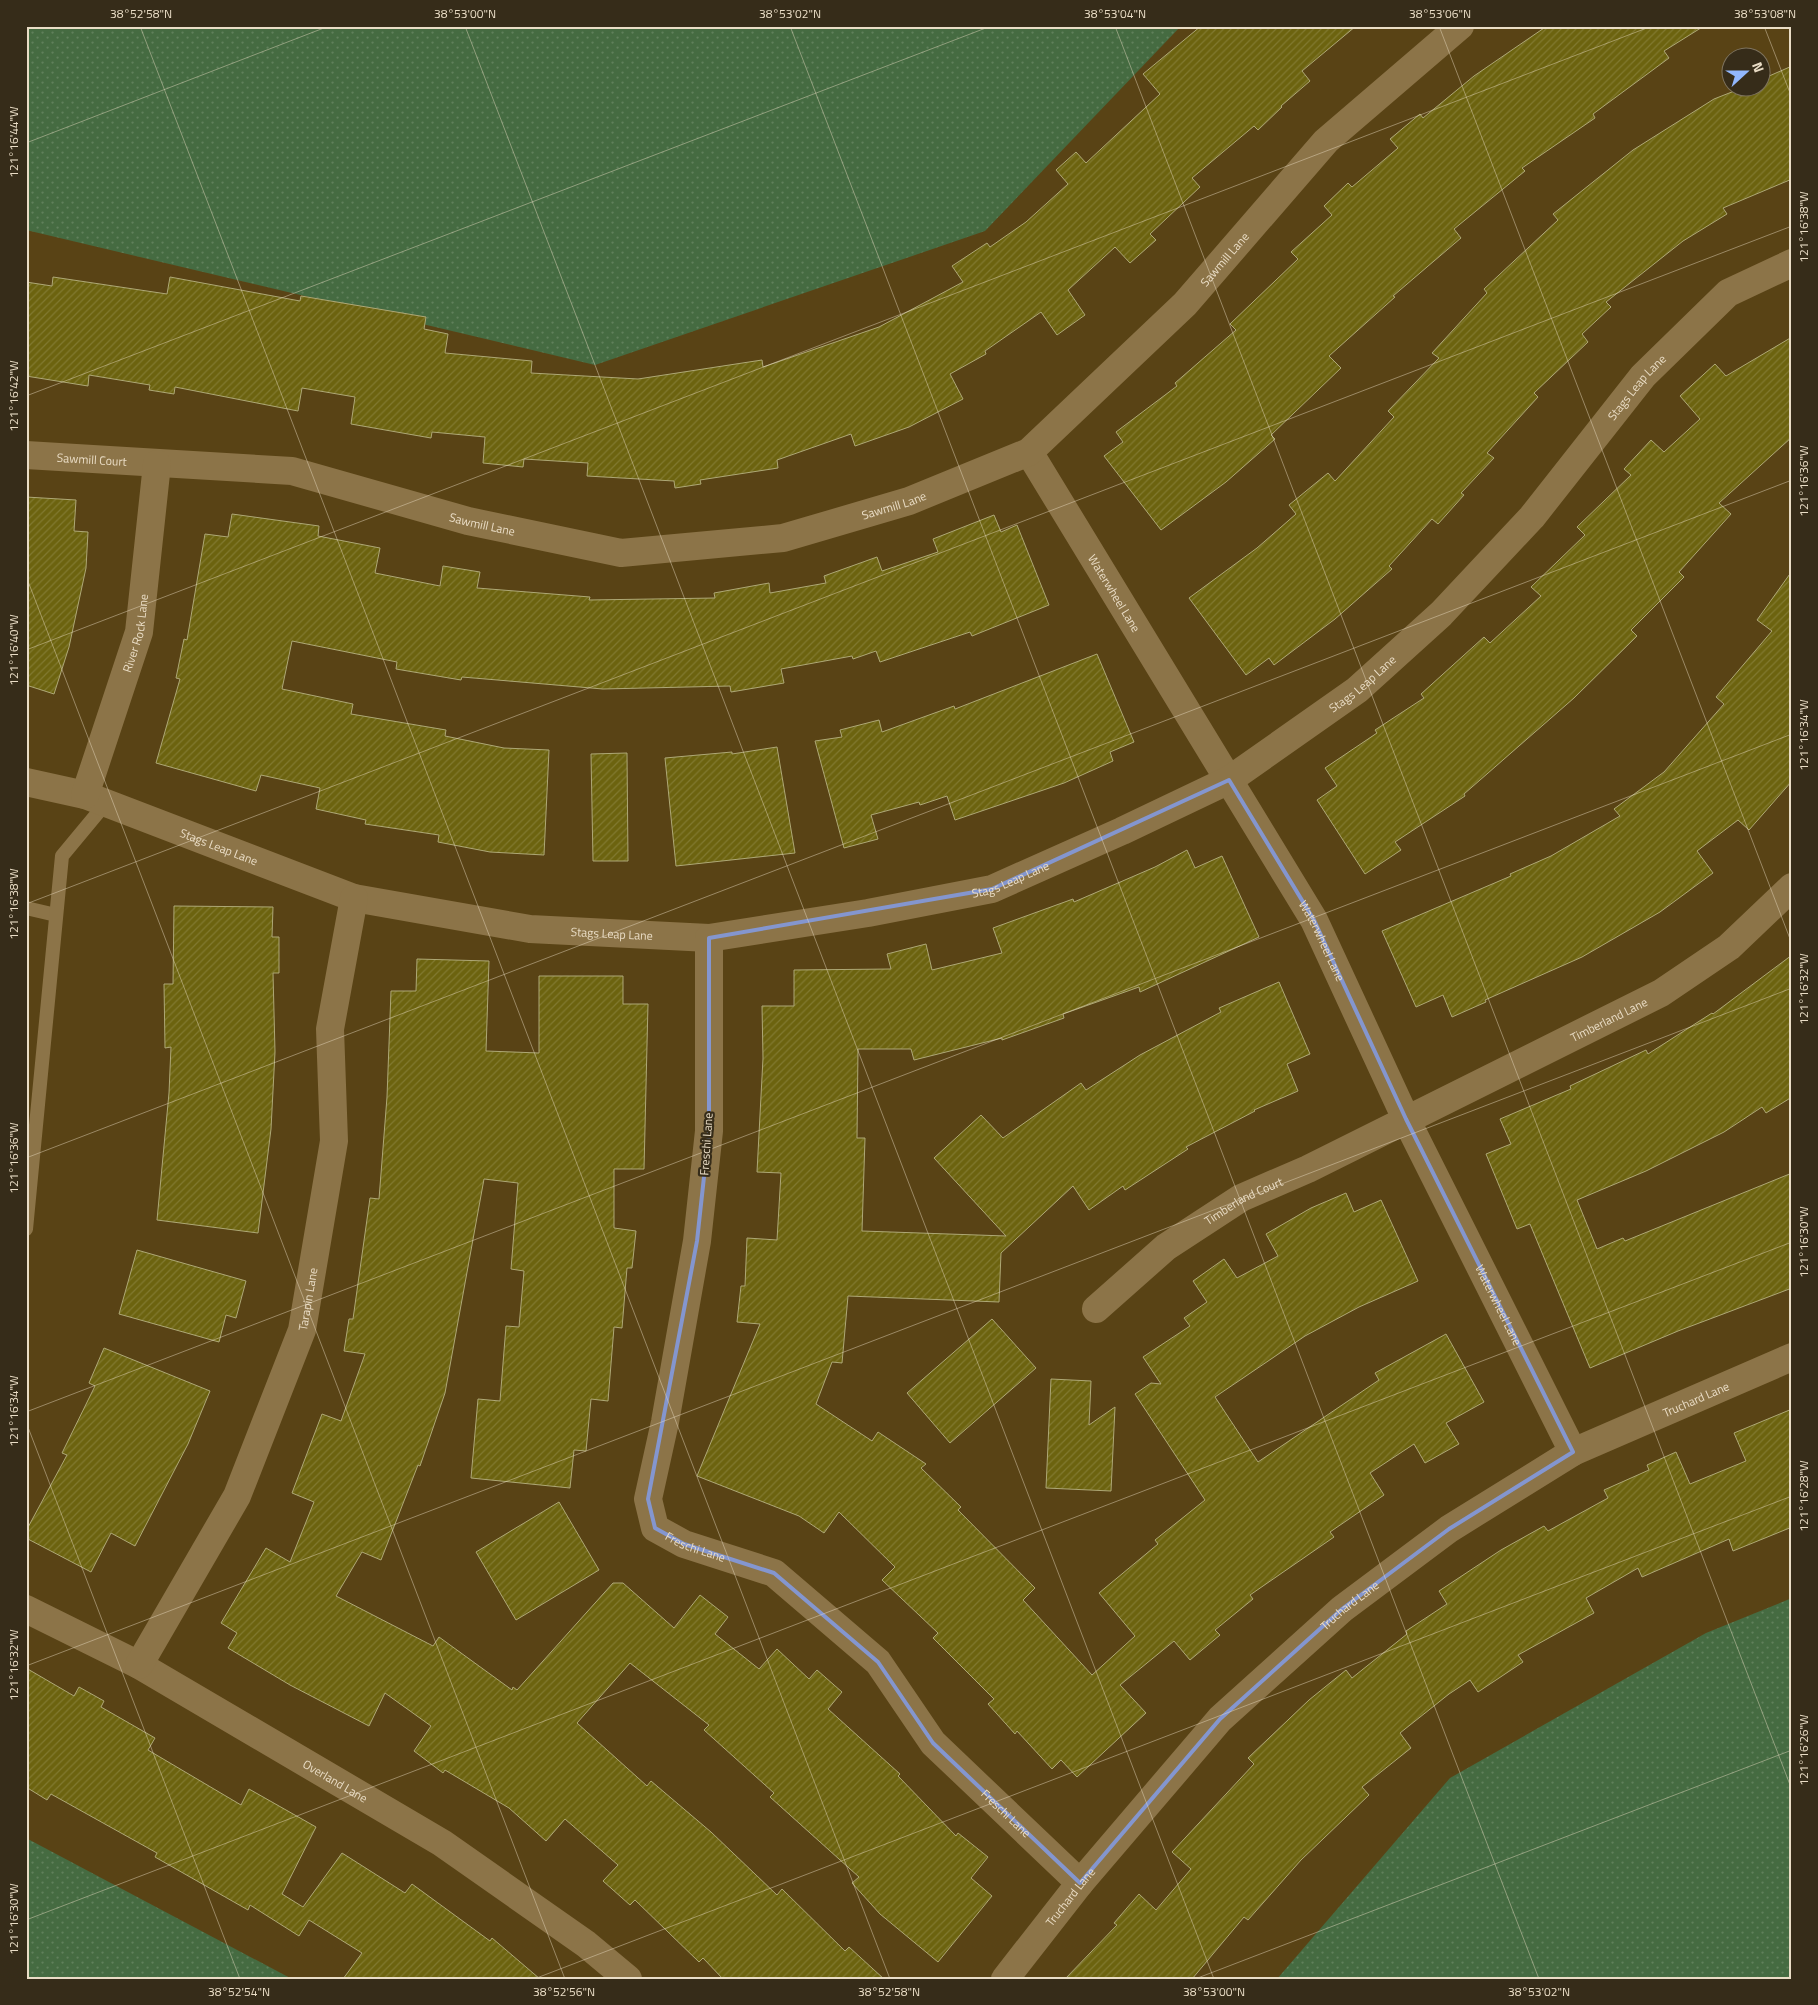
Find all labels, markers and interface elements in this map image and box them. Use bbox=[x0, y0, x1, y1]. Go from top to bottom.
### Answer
text: 38°52'58"N bbox=[110, 4, 172, 23]
text: 38°53'00"N bbox=[434, 4, 496, 23]
text: 38°53'02"N bbox=[759, 4, 821, 23]
text: 38°53'04"N bbox=[1084, 4, 1146, 23]
text: 38°53'06"N bbox=[1409, 4, 1471, 23]
text: 38°53'08"N bbox=[1734, 4, 1796, 23]
north arrow bbox=[1720, 48, 1770, 98]
text: N bbox=[1747, 59, 1770, 75]
text: 121°16'44"W bbox=[4, 106, 23, 178]
text: 121°16'38"W bbox=[1794, 191, 1813, 263]
street label: Sawmill Lane bbox=[1195, 227, 1253, 290]
street label: Stags Leap Lane bbox=[1602, 349, 1670, 424]
text: 121°16'42"W bbox=[4, 360, 23, 432]
text: 121°16'36"W bbox=[1794, 445, 1813, 517]
street label: Sawmill Court bbox=[56, 447, 128, 471]
street label: Sawmill Lane bbox=[859, 486, 929, 524]
street label: Sawmill Lane bbox=[447, 507, 517, 540]
street label: Waterwheel Lane bbox=[1084, 550, 1146, 636]
street label: River Rock Lane bbox=[117, 593, 153, 675]
text: 121°16'40"W bbox=[4, 614, 23, 686]
street label: Stags Leap Lane bbox=[1325, 650, 1400, 717]
text: 121°16'34"W bbox=[1794, 699, 1813, 771]
street label: Stags Leap Lane bbox=[177, 823, 261, 870]
street label: Stags Leap Lane bbox=[970, 855, 1052, 902]
text: 121°16'38"W bbox=[4, 868, 23, 940]
street label: Waterwheel Lane bbox=[1294, 896, 1350, 984]
street label: Stags Leap Lane bbox=[570, 922, 653, 945]
text: 121°16'32"W bbox=[1794, 953, 1813, 1025]
street label: Timberland Lane bbox=[1567, 992, 1650, 1046]
street label: Freschi Lane bbox=[694, 1112, 718, 1176]
text: 121°16'36"W bbox=[4, 1122, 23, 1194]
street label: Timberland Court bbox=[1200, 1171, 1286, 1229]
text: 121°16'30"W bbox=[1794, 1206, 1813, 1278]
street label: Waterwheel Lane bbox=[1471, 1261, 1527, 1349]
street label: Tarapin Lane bbox=[293, 1266, 322, 1332]
text: 121°16'34"W bbox=[4, 1375, 23, 1447]
street label: Truchard Lane bbox=[1659, 1376, 1732, 1422]
text: 121°16'28"W bbox=[1794, 1460, 1813, 1532]
street label: Freschi Lane bbox=[662, 1526, 728, 1566]
street label: Truchard Lane bbox=[1315, 1575, 1383, 1634]
text: 121°16'32"W bbox=[4, 1629, 23, 1701]
text: 121°16'26"W bbox=[1794, 1714, 1813, 1786]
street label: Overland Lane bbox=[299, 1754, 371, 1807]
street label: Freschi Lane bbox=[977, 1784, 1036, 1842]
street label: Truchard Lane bbox=[1040, 1863, 1099, 1930]
text: 121°16'30"W bbox=[4, 1883, 23, 1955]
text: 38°52'54"N bbox=[208, 1982, 270, 2001]
text: 38°52'56"N bbox=[533, 1982, 595, 2001]
text: 38°52'58"N bbox=[858, 1982, 920, 2001]
text: 38°53'00"N bbox=[1183, 1982, 1245, 2001]
text: 38°53'02"N bbox=[1508, 1982, 1570, 2001]

